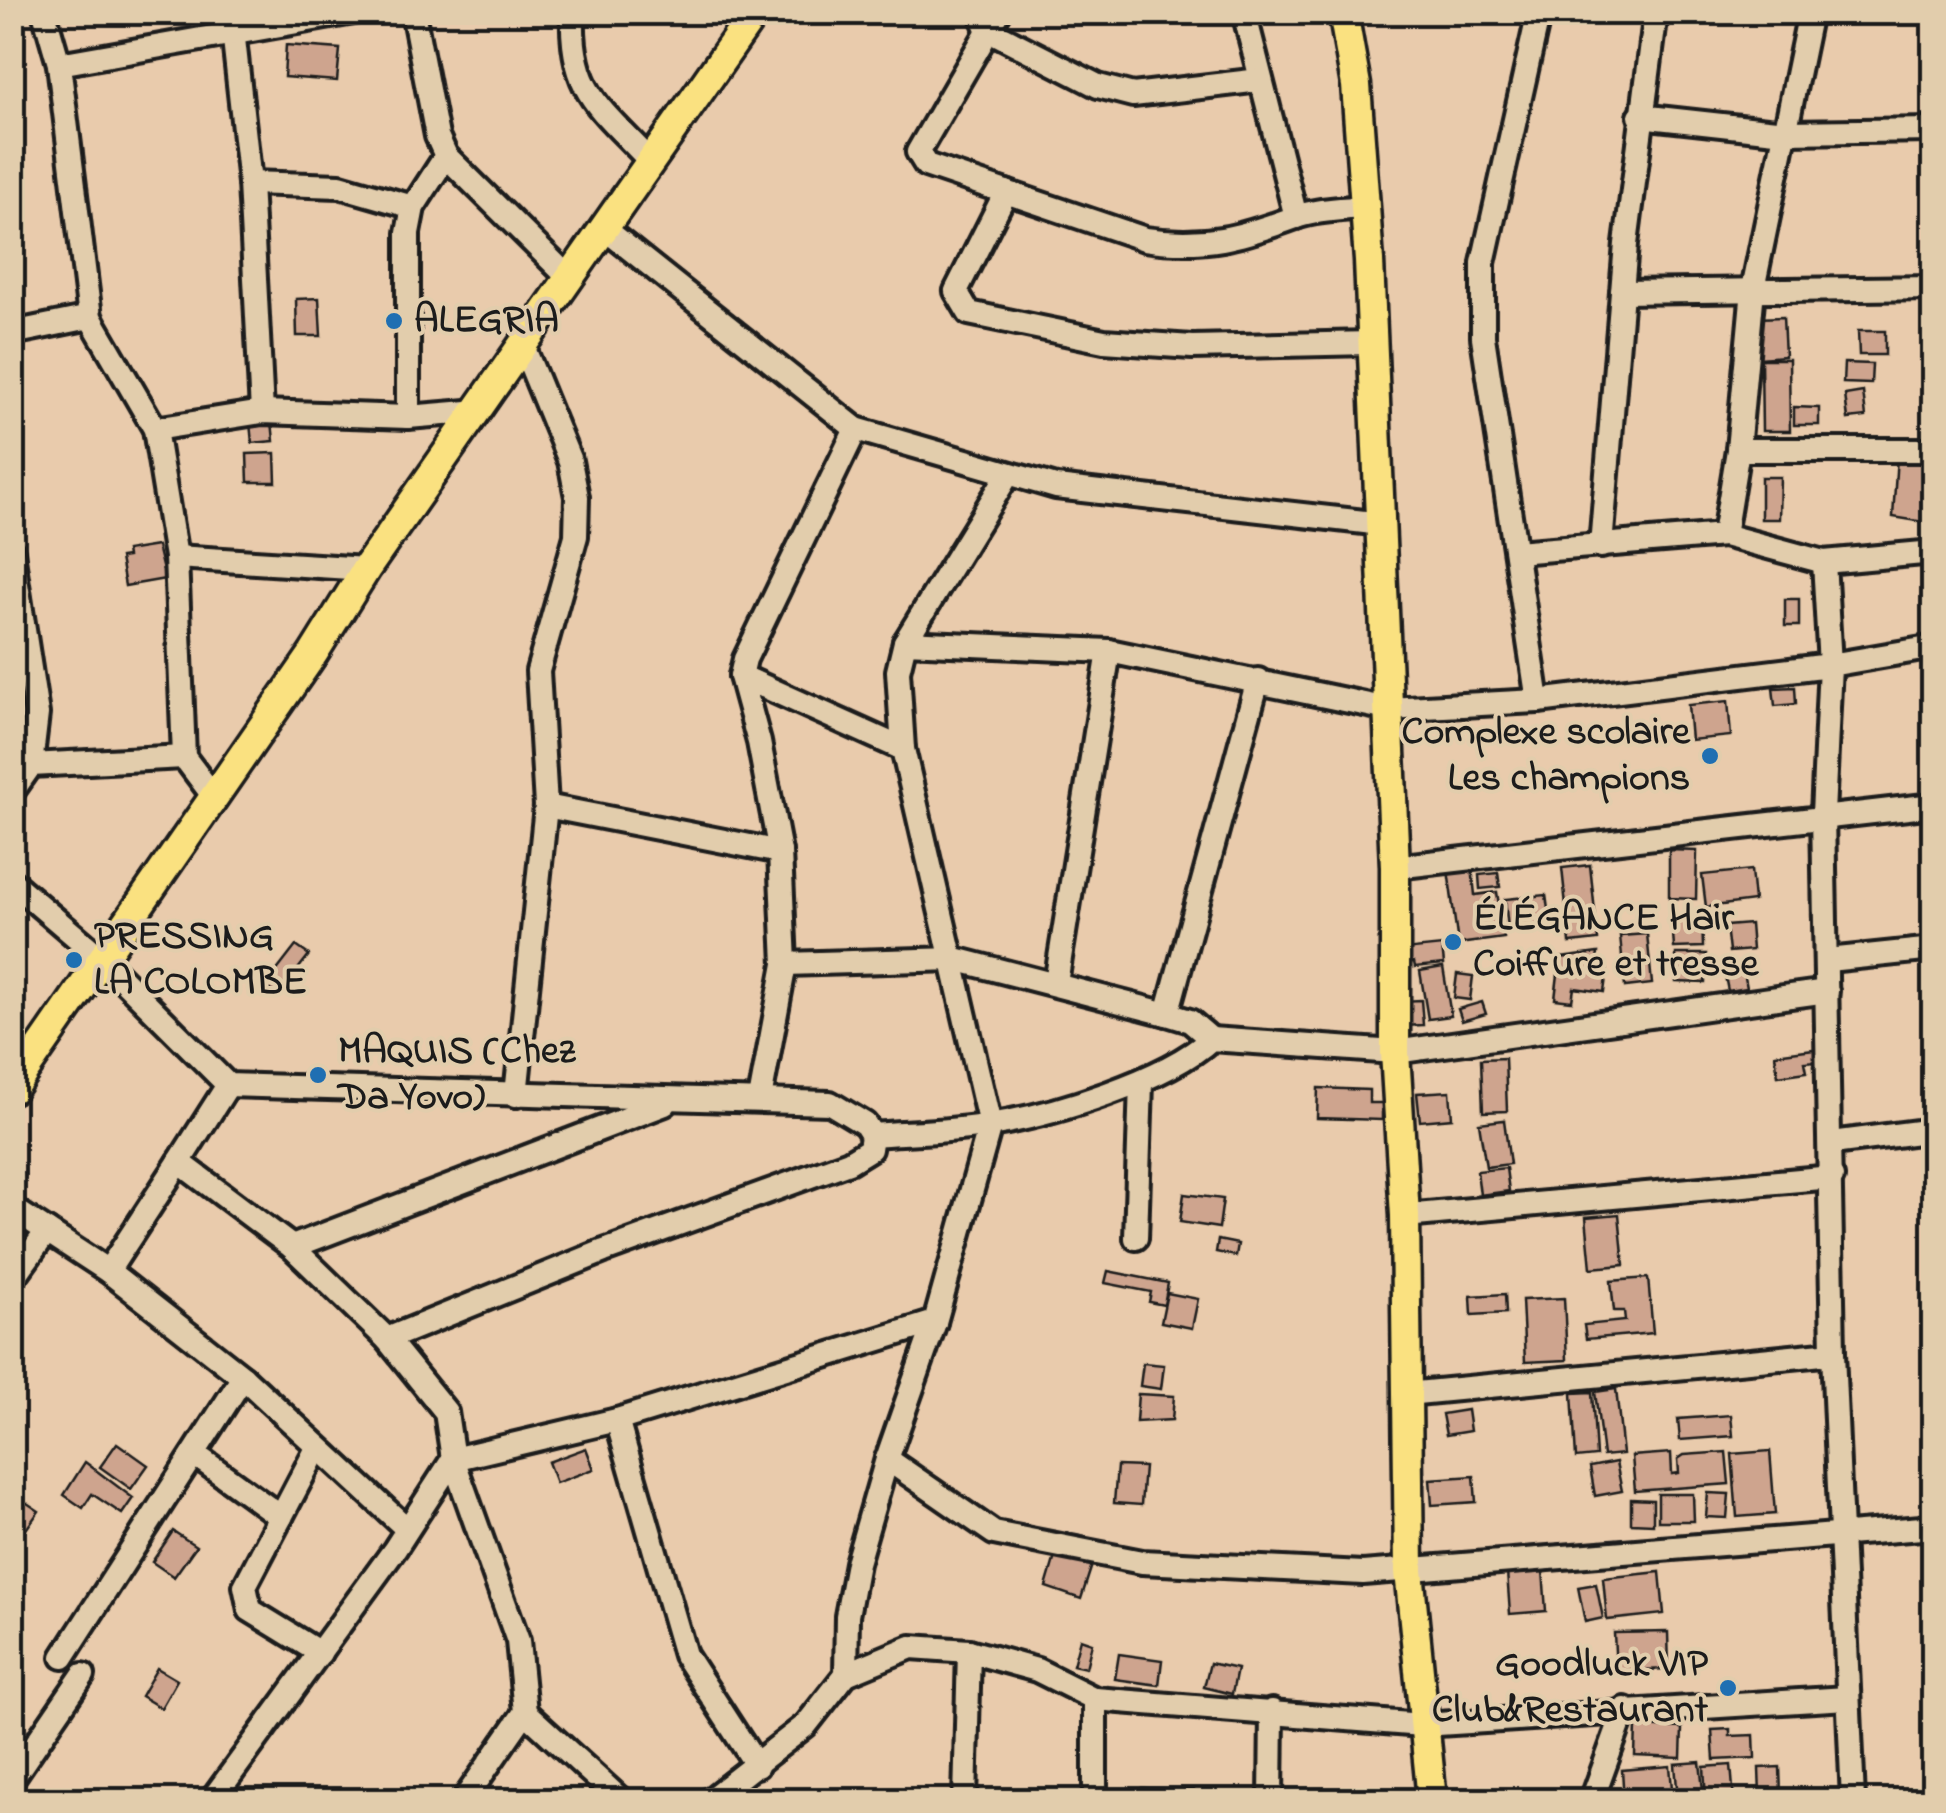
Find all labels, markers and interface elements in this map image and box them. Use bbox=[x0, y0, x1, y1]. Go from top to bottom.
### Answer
place label: ALEGRIA bbox=[414, 292, 559, 351]
marker: ALEGRIA bbox=[383, 310, 405, 332]
place label: Complexe scolaire Les champions bbox=[1402, 704, 1691, 809]
marker: Complexe scolaire Les champions bbox=[1699, 745, 1721, 767]
place label: ÉLÉGANCE Hair Coiffure et tresse bbox=[1473, 890, 1760, 995]
place label: PRESSING LA COLOMBE bbox=[94, 908, 307, 1013]
marker: ÉLÉGANCE Hair Coiffure et tresse bbox=[1442, 931, 1464, 953]
marker: PRESSING LA COLOMBE bbox=[63, 949, 85, 971]
place label: MAQUIS (Chez Da Yovo) bbox=[336, 1023, 577, 1128]
marker: MAQUIS (Chez Da Yovo) bbox=[307, 1064, 329, 1086]
place label: Goodluck VIP Club&Restaurant bbox=[1432, 1636, 1709, 1741]
marker: Goodluck VIP Club&Restaurant bbox=[1717, 1677, 1739, 1699]

